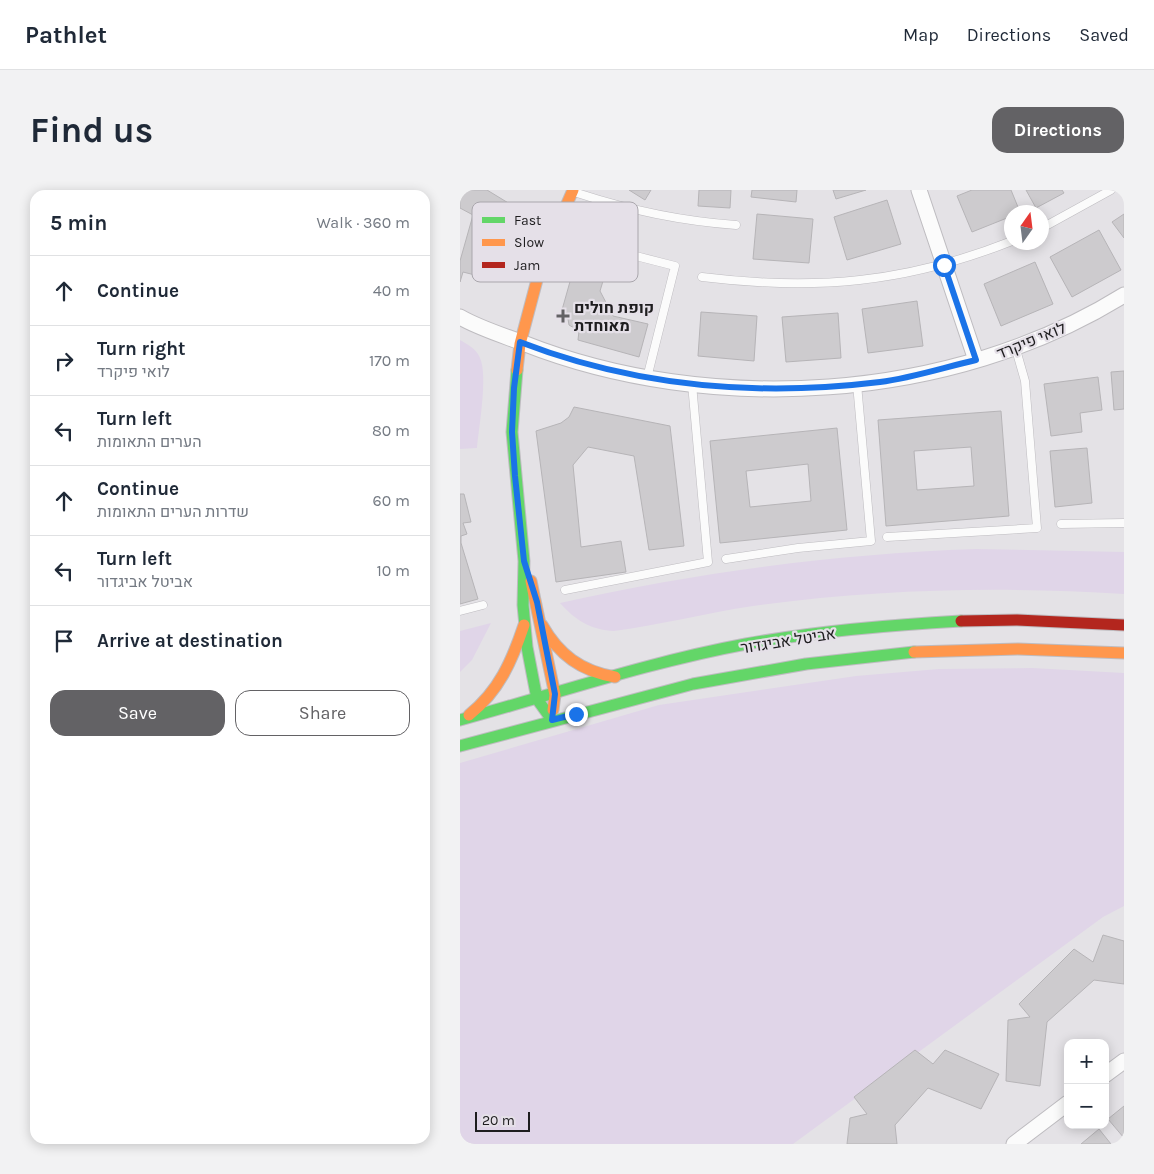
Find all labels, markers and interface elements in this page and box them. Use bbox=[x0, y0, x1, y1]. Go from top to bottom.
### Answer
text: Pathlet bbox=[25, 21, 107, 49]
text: Map bbox=[903, 24, 939, 46]
text: Directions bbox=[967, 24, 1051, 46]
text: Saved bbox=[1079, 24, 1129, 46]
button: Directions bbox=[992, 107, 1124, 153]
text: Find us bbox=[30, 110, 153, 151]
legend bbox=[472, 202, 638, 282]
north arrow bbox=[1004, 205, 1049, 250]
text: 5 min bbox=[50, 211, 107, 235]
text: Fast bbox=[514, 212, 541, 229]
text: Walk · 360 m bbox=[317, 213, 410, 232]
text: Slow bbox=[514, 234, 544, 251]
route start bbox=[933, 254, 956, 277]
text: Jam bbox=[514, 257, 540, 274]
icon: ahead bbox=[50, 277, 78, 305]
text: Continue bbox=[97, 280, 179, 302]
text: 40 m bbox=[373, 281, 410, 300]
place label: קופת חולים מאוחדת bbox=[574, 298, 654, 335]
marker: קופת חולים מאוחדת bbox=[556, 309, 570, 323]
street label: לואי פיקרד bbox=[994, 318, 1069, 363]
text: Turn right bbox=[97, 338, 186, 360]
icon: right bbox=[50, 347, 78, 375]
text: 170 m bbox=[369, 351, 410, 370]
text: לואי פיקרד bbox=[97, 362, 170, 381]
text: Turn left bbox=[97, 408, 172, 430]
icon: left bbox=[50, 417, 78, 445]
text: 80 m bbox=[372, 421, 410, 440]
text: הערים התאומות bbox=[97, 432, 202, 451]
text: Continue bbox=[97, 478, 179, 500]
icon: ahead bbox=[50, 487, 78, 515]
text: 60 m bbox=[373, 491, 410, 510]
text: שדרות הערים התאומות bbox=[97, 502, 249, 521]
text: Turn left bbox=[97, 548, 172, 570]
icon: left bbox=[50, 557, 78, 585]
text: 10 m bbox=[376, 561, 410, 580]
text: אביטל אביגדור bbox=[97, 572, 193, 591]
street label: אביטל אביגדור bbox=[739, 624, 837, 657]
icon: arrive bbox=[50, 627, 78, 655]
text: Arrive at destination bbox=[97, 630, 283, 652]
button: Save bbox=[50, 690, 225, 736]
button: Share bbox=[235, 690, 410, 736]
route end bbox=[565, 703, 588, 726]
map controls bbox=[1064, 1039, 1109, 1129]
button: + bbox=[1064, 1039, 1109, 1084]
button: − bbox=[1064, 1084, 1109, 1129]
scale bar bbox=[475, 1109, 530, 1132]
text: 20 m bbox=[482, 1112, 515, 1129]

